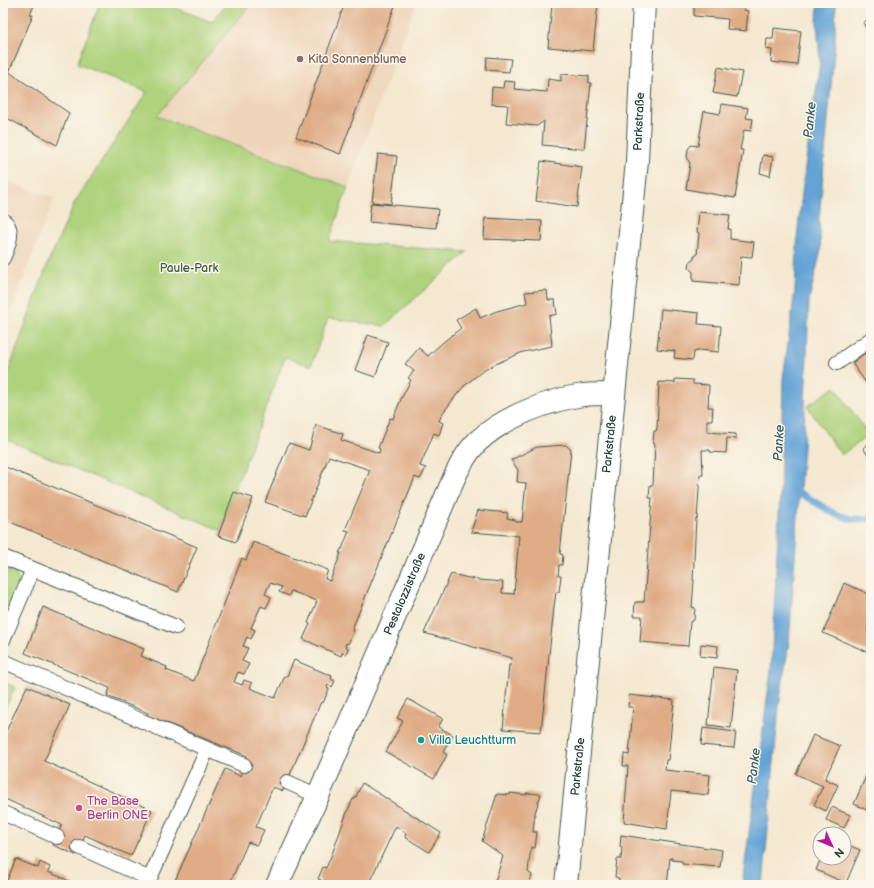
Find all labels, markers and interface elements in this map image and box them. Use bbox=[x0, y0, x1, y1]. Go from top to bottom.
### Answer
place label: Kita Sonnenblume bbox=[308, 52, 406, 67]
marker: Kita Sonnenblume bbox=[295, 54, 305, 64]
street label: Parkstraße bbox=[630, 92, 648, 151]
water label: Panke bbox=[800, 101, 820, 139]
park label: Paule-Park bbox=[160, 261, 218, 276]
street label: Parkstraße bbox=[599, 414, 620, 474]
water label: Panke bbox=[770, 424, 788, 462]
street label: Pestalozzistraße bbox=[380, 550, 429, 637]
place label: Villa Leuchtturm bbox=[429, 733, 516, 748]
marker: Villa Leuchtturm bbox=[416, 735, 426, 745]
street label: Parkstraße bbox=[567, 737, 588, 796]
water label: Panke bbox=[744, 747, 764, 785]
place label: The Base Berlin ONE bbox=[87, 794, 148, 823]
marker: The Base Berlin ONE bbox=[74, 803, 84, 813]
north arrow bbox=[812, 826, 852, 866]
text: N bbox=[831, 845, 846, 860]

